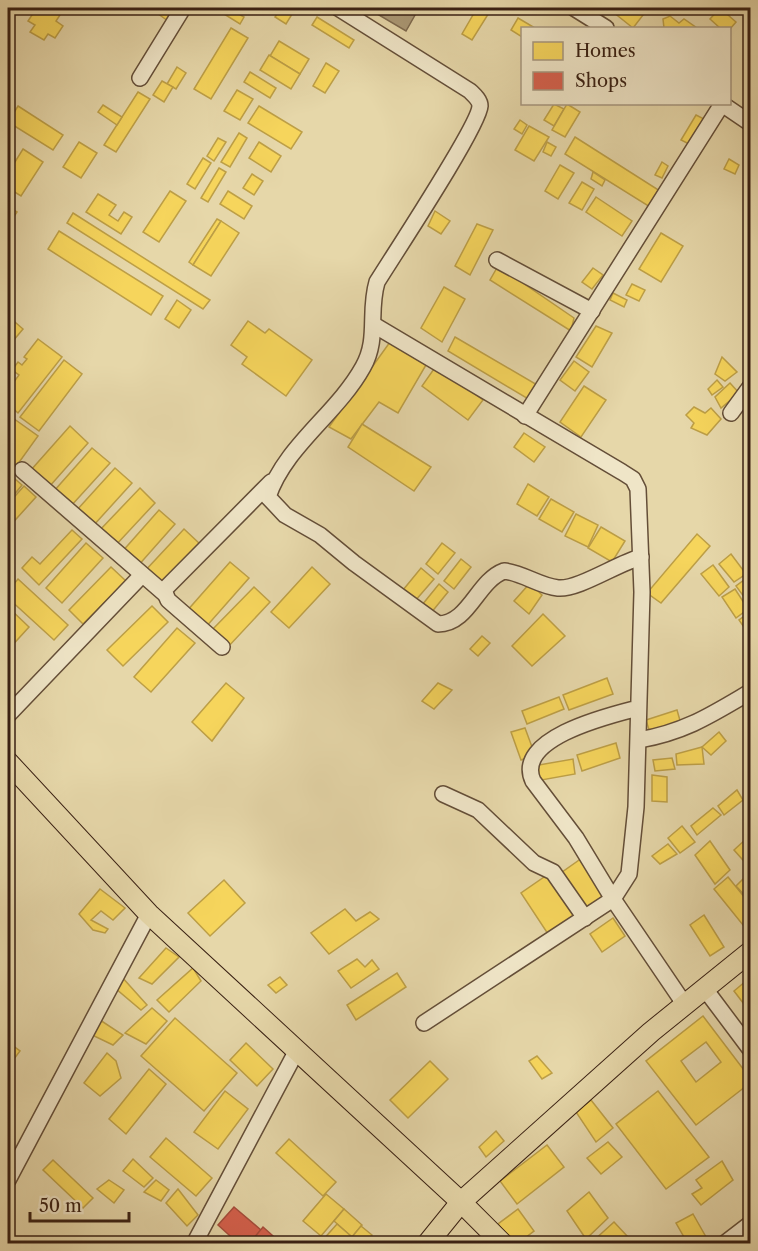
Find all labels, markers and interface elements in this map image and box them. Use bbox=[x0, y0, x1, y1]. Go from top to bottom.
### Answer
legend bbox=[521, 27, 731, 105]
text: Homes bbox=[575, 40, 636, 62]
text: Shops bbox=[575, 70, 627, 92]
scale bar bbox=[30, 1185, 129, 1223]
text: 50 m bbox=[39, 1195, 82, 1217]

